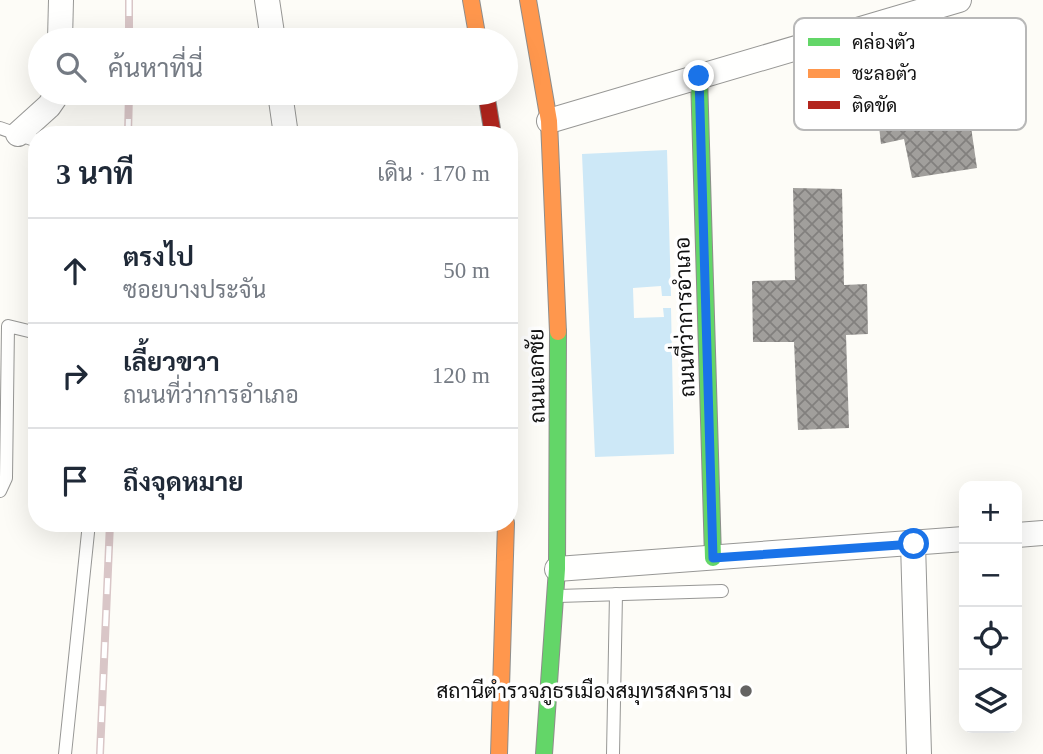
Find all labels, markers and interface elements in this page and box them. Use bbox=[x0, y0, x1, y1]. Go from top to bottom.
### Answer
legend bbox=[794, 18, 1026, 130]
search box bbox=[28, 28, 518, 105]
text: คล่องตัว bbox=[852, 31, 916, 53]
icon: search bbox=[52, 48, 90, 86]
text: ค้นหาที่นี่ bbox=[108, 54, 203, 83]
route end bbox=[683, 60, 714, 91]
text: ชะลอตัว bbox=[852, 63, 917, 84]
text: ติดขัด bbox=[852, 95, 897, 116]
text: 3 นาที bbox=[56, 157, 134, 190]
text: เดิน · 170 m bbox=[377, 161, 490, 186]
street label: ถนนที่ว่าการอำเภอ bbox=[662, 236, 700, 398]
text: ตรงไป bbox=[123, 243, 194, 272]
icon: ahead bbox=[56, 252, 94, 290]
text: 50 m bbox=[443, 258, 490, 283]
text: ซอยบางประจัน bbox=[123, 278, 266, 303]
street label: ถนนเอกชัย bbox=[524, 328, 550, 424]
text: เลี้ยวขวา bbox=[123, 348, 220, 377]
icon: right bbox=[56, 357, 94, 395]
text: 120 m bbox=[432, 363, 490, 388]
text: ถนนที่ว่าการอำเภอ bbox=[123, 383, 299, 408]
icon: arrive bbox=[56, 462, 94, 500]
text: ถึงจุดหมาย bbox=[123, 468, 244, 497]
map controls bbox=[959, 481, 1022, 733]
button: + bbox=[959, 481, 1022, 544]
route start bbox=[898, 528, 929, 559]
button: − bbox=[959, 544, 1022, 607]
button: locate bbox=[959, 607, 1022, 670]
button: layers bbox=[959, 670, 1022, 733]
place label: สถานีตำรวจภูธรเมืองสมุทรสงคราม bbox=[436, 677, 732, 706]
marker: สถานีตำรวจภูธรเมืองสมุทรสงคราม bbox=[738, 683, 754, 699]

